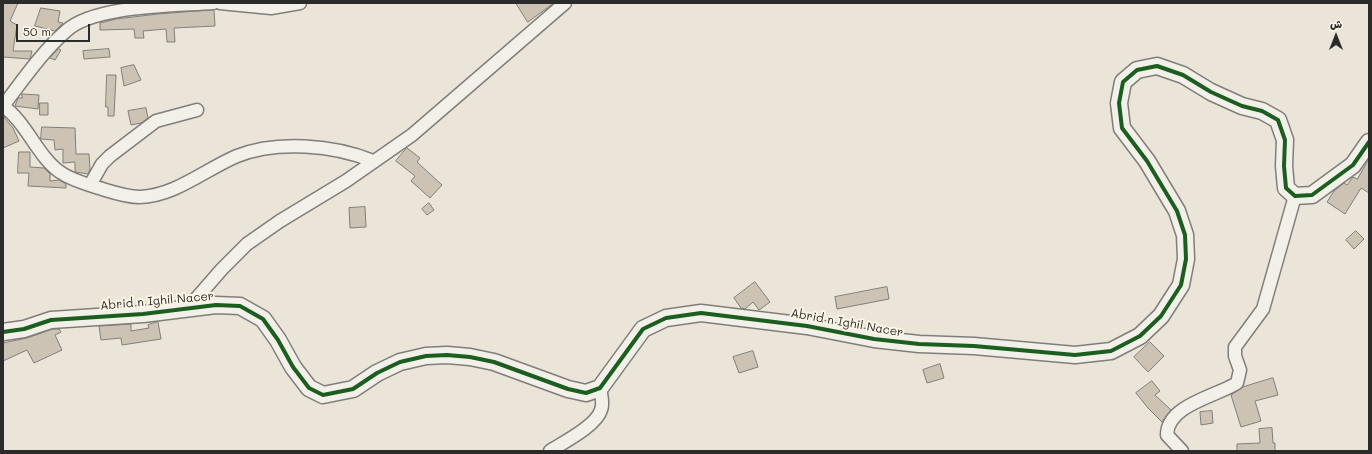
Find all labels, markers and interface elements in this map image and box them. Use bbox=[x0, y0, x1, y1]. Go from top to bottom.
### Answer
scale bar bbox=[18, 16, 92, 42]
north arrow bbox=[1316, 16, 1356, 56]
text: ش bbox=[1330, 16, 1342, 31]
text: 50 m bbox=[23, 23, 51, 39]
street label: Abrid n Ighil Nacer bbox=[100, 289, 214, 313]
street label: Abrid n Ighil Nacer bbox=[790, 306, 904, 340]

